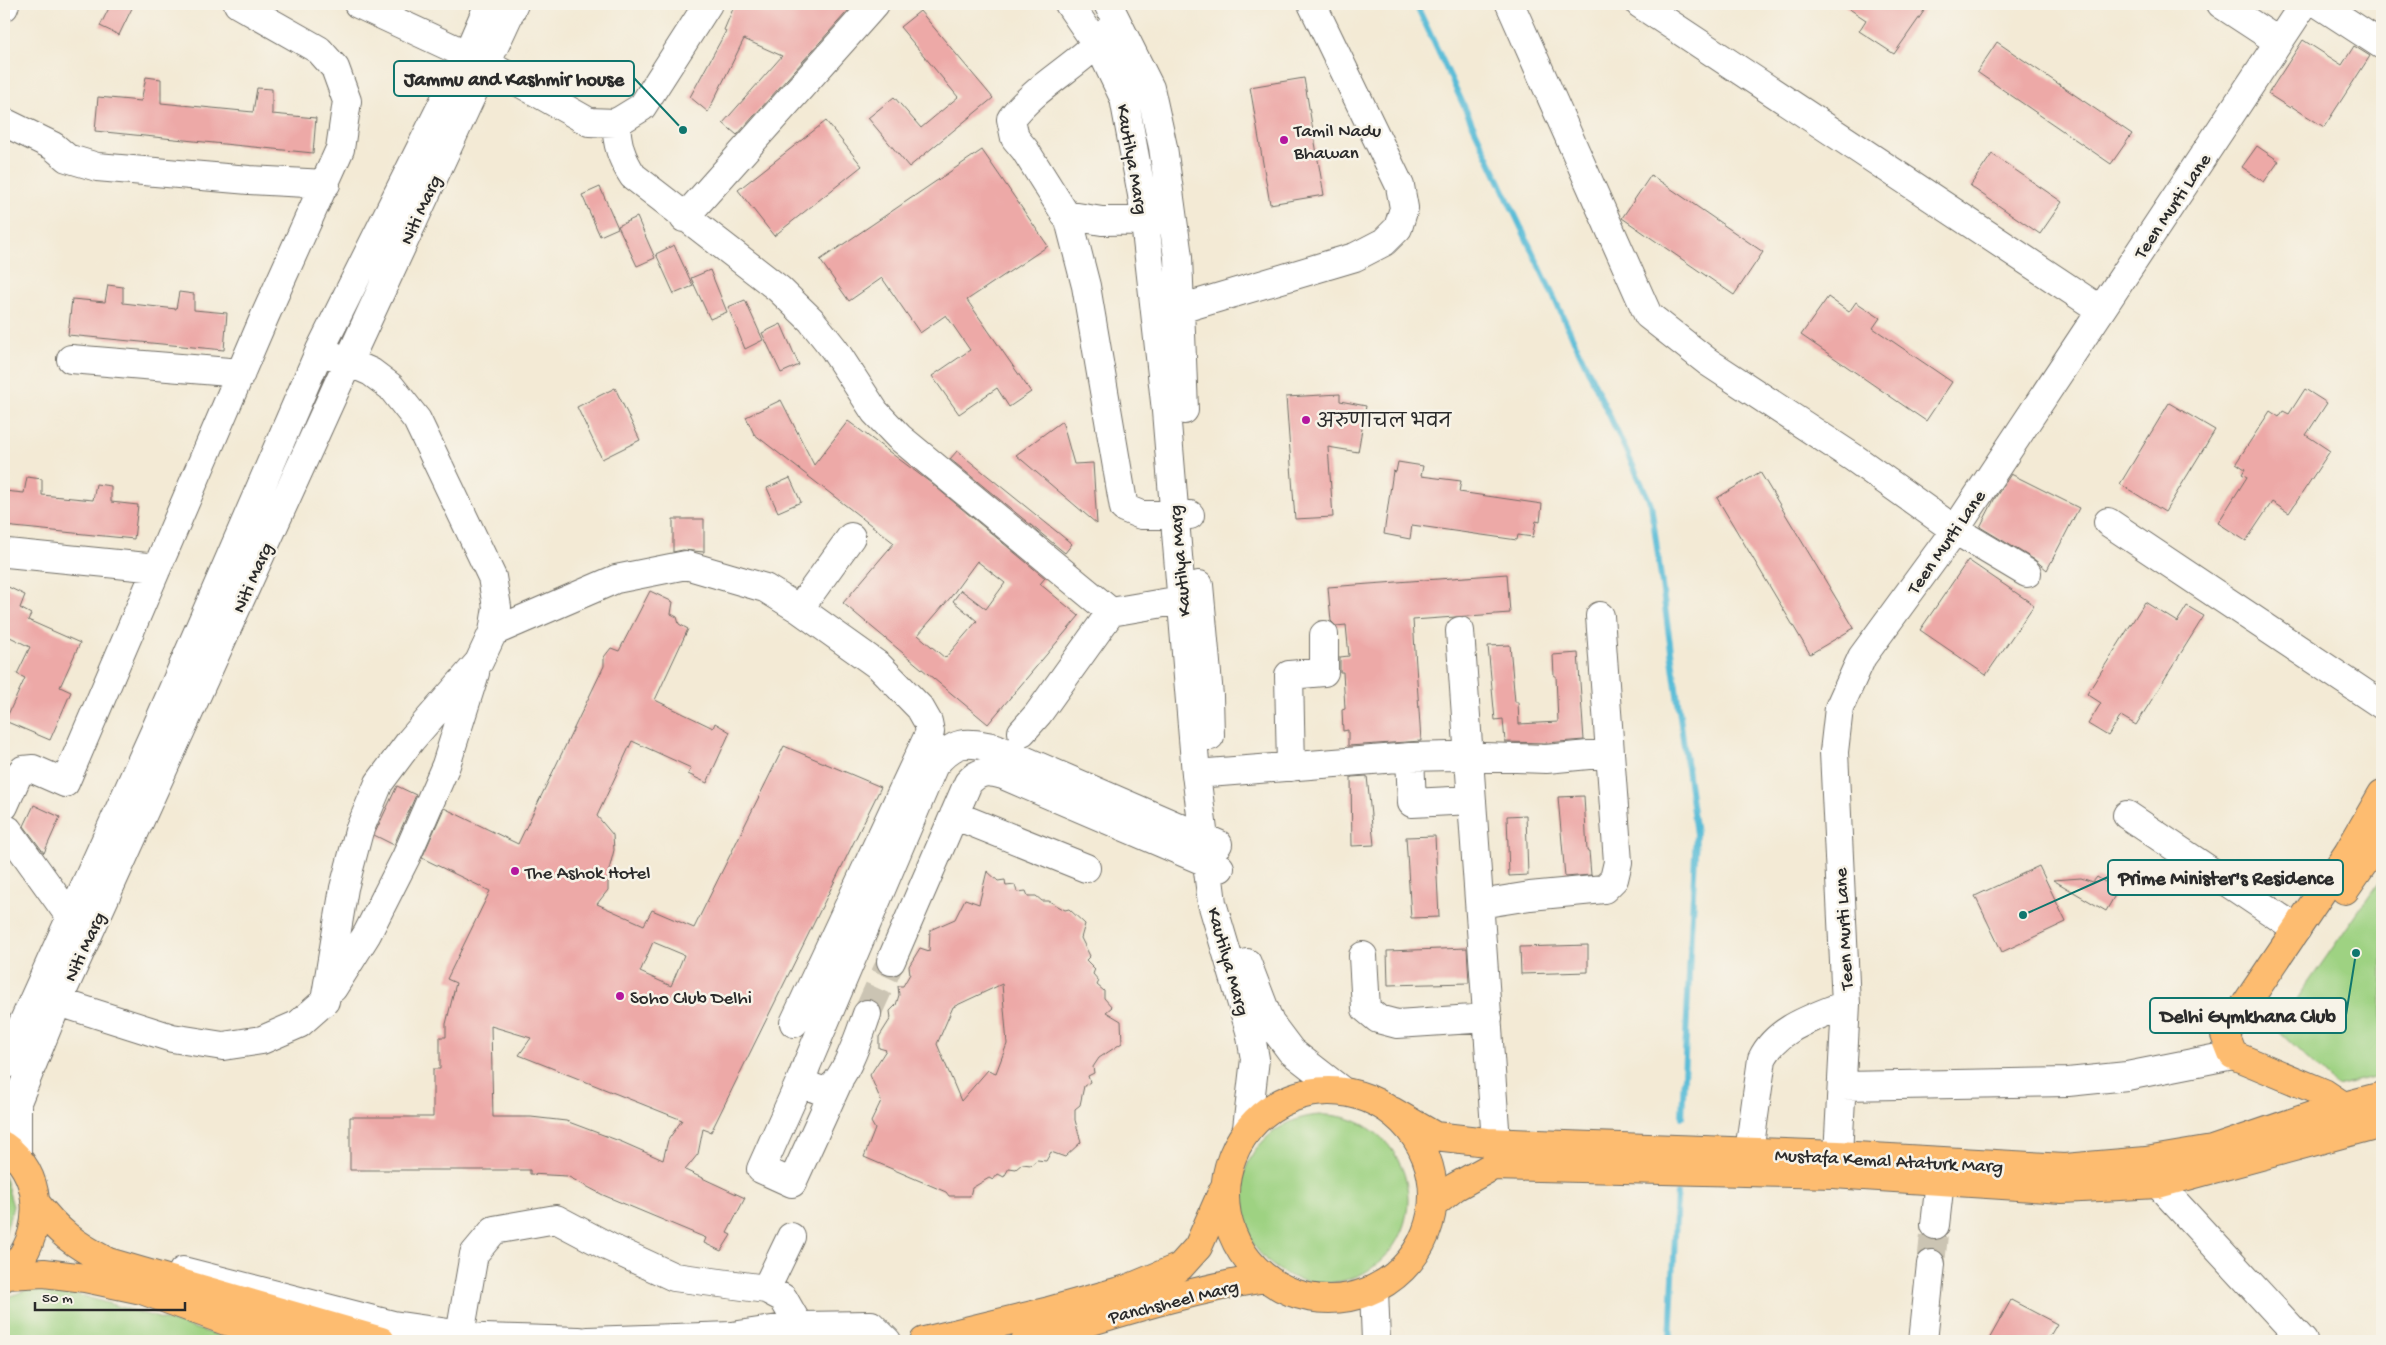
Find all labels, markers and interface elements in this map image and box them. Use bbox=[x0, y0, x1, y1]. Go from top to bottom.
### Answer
callout: Jammu and Kashmir house bbox=[394, 61, 634, 96]
text: Jammu and Kashmir house bbox=[403, 70, 625, 93]
street label: Kautilya Marg bbox=[1110, 103, 1152, 217]
place label: Tamil Nadu Bhawan bbox=[1293, 121, 1381, 166]
marker: Tamil Nadu Bhawan bbox=[1278, 134, 1290, 146]
street label: Teen Murti Lane bbox=[2130, 150, 2218, 265]
street label: Niti Marg bbox=[396, 172, 448, 249]
place label: अरुणाचल भवन bbox=[1316, 411, 1453, 435]
marker: अरुणाचल भवन bbox=[1300, 414, 1312, 426]
street label: Teen Murti Lane bbox=[1903, 486, 1992, 600]
street label: Kautilya Marg bbox=[1165, 504, 1198, 617]
street label: Niti Marg bbox=[229, 540, 280, 617]
callout: Prime Minister's Residence bbox=[2108, 860, 2343, 895]
place label: The Ashok Hotel bbox=[524, 863, 651, 886]
marker: The Ashok Hotel bbox=[509, 865, 521, 877]
street label: Teen Murti Lane bbox=[1831, 867, 1860, 991]
text: Prime Minister's Residence bbox=[2117, 869, 2334, 892]
street label: Kautilya Marg bbox=[1200, 905, 1253, 1019]
street label: Niti Marg bbox=[60, 909, 112, 986]
place label: Soho Club Delhi bbox=[630, 988, 752, 1011]
marker: Soho Club Delhi bbox=[614, 990, 626, 1002]
callout: Delhi Gymkhana Club bbox=[2150, 998, 2346, 1033]
text: Delhi Gymkhana Club bbox=[2158, 1007, 2336, 1030]
street label: Mustafa Kemal Ataturk Marg bbox=[1774, 1145, 2004, 1180]
street label: Panchsheel Marg bbox=[1105, 1276, 1242, 1331]
scale bar bbox=[35, 1280, 185, 1312]
text: 50 m bbox=[42, 1290, 73, 1308]

